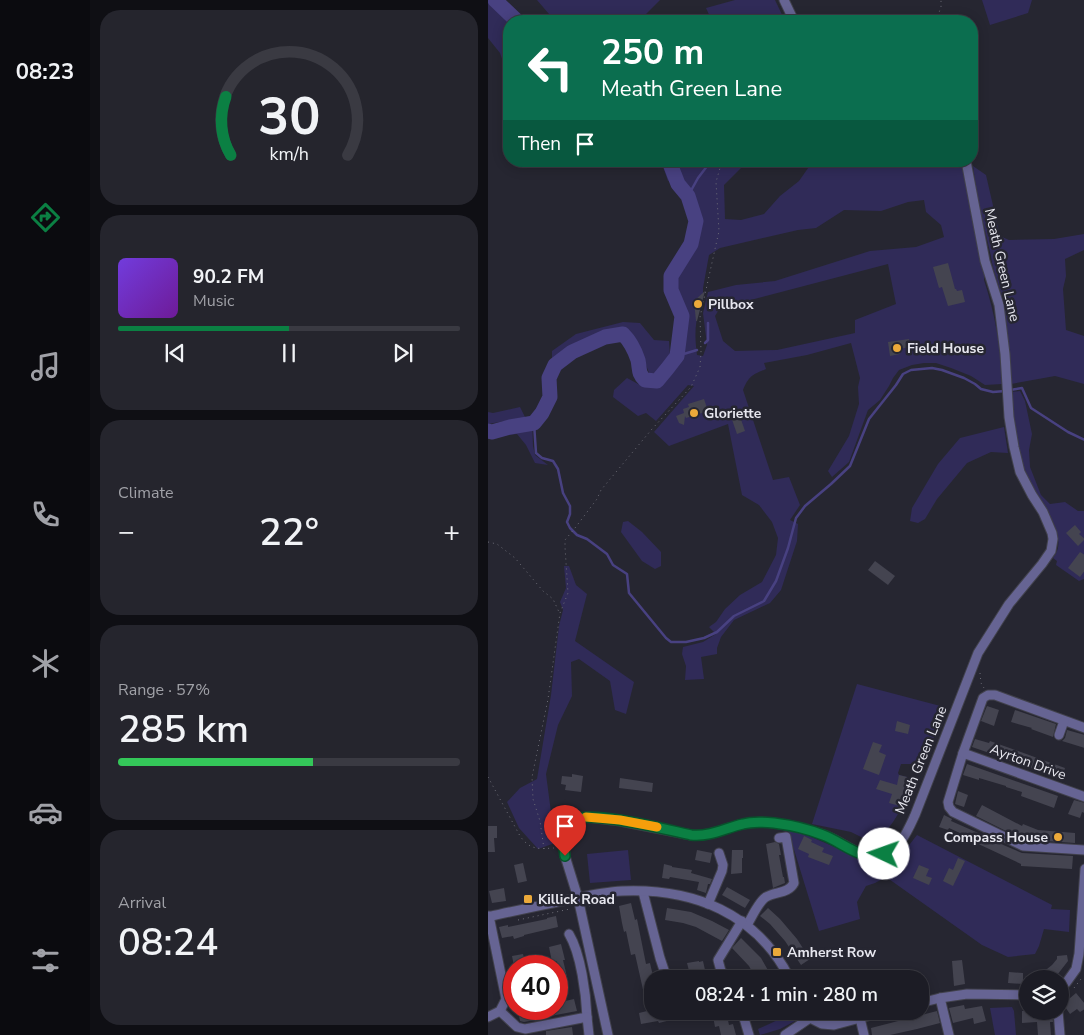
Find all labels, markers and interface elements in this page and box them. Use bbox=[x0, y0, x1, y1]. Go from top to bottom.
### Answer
text: 250 m bbox=[601, 29, 704, 76]
icon: left bbox=[518, 35, 583, 100]
text: 08:23 bbox=[16, 57, 74, 87]
text: Meath Green Lane bbox=[601, 74, 782, 104]
text: 30 bbox=[258, 81, 320, 152]
icon: arrive bbox=[571, 130, 599, 158]
text: Then bbox=[518, 131, 561, 157]
text: km/h bbox=[269, 142, 309, 166]
icon: directions bbox=[28, 200, 63, 235]
street label: Meath Green Lane bbox=[980, 207, 1024, 323]
text: 90.2 FM bbox=[193, 264, 264, 290]
text: Music bbox=[193, 290, 234, 312]
place label: Pillbox bbox=[708, 295, 754, 314]
marker: Pillbox bbox=[692, 298, 704, 310]
icon: previous bbox=[161, 339, 189, 367]
icon: pause bbox=[275, 339, 303, 367]
icon: next bbox=[389, 339, 417, 367]
place label: Field House bbox=[907, 339, 984, 358]
marker: Field House bbox=[891, 342, 903, 354]
icon: music bbox=[28, 349, 63, 384]
place label: Gloriette bbox=[704, 404, 762, 423]
marker: Gloriette bbox=[688, 407, 700, 419]
text: Climate bbox=[118, 482, 173, 504]
icon: phone bbox=[28, 497, 63, 532]
text: 22° bbox=[259, 507, 319, 558]
text: − bbox=[118, 513, 135, 551]
text: + bbox=[443, 513, 460, 551]
icon: climate bbox=[28, 646, 63, 681]
text: Range · 57% bbox=[118, 679, 210, 701]
street label: Meath Green Lane bbox=[891, 703, 951, 817]
text: 285 km bbox=[118, 704, 249, 755]
street label: Ayrton Drive bbox=[987, 739, 1069, 785]
icon: car bbox=[28, 795, 63, 830]
pin bbox=[544, 805, 586, 856]
icon: arrive bbox=[551, 812, 579, 840]
position arrow bbox=[857, 827, 909, 879]
place label: Compass House bbox=[944, 828, 1048, 847]
marker: Compass House bbox=[1052, 831, 1064, 843]
place label: Killick Road bbox=[538, 890, 615, 909]
text: Arrival bbox=[118, 892, 166, 914]
marker: Killick Road bbox=[522, 893, 534, 905]
text: 08:24 bbox=[118, 917, 218, 968]
icon: filters bbox=[28, 943, 63, 978]
place label: Amherst Row bbox=[787, 943, 876, 962]
marker: Amherst Row bbox=[771, 946, 783, 958]
speed limit sign: 40 bbox=[503, 955, 568, 1020]
map controls bbox=[1019, 970, 1069, 1020]
button: layers bbox=[1019, 970, 1069, 1020]
text: 08:24 · 1 min · 280 m bbox=[695, 982, 878, 1008]

